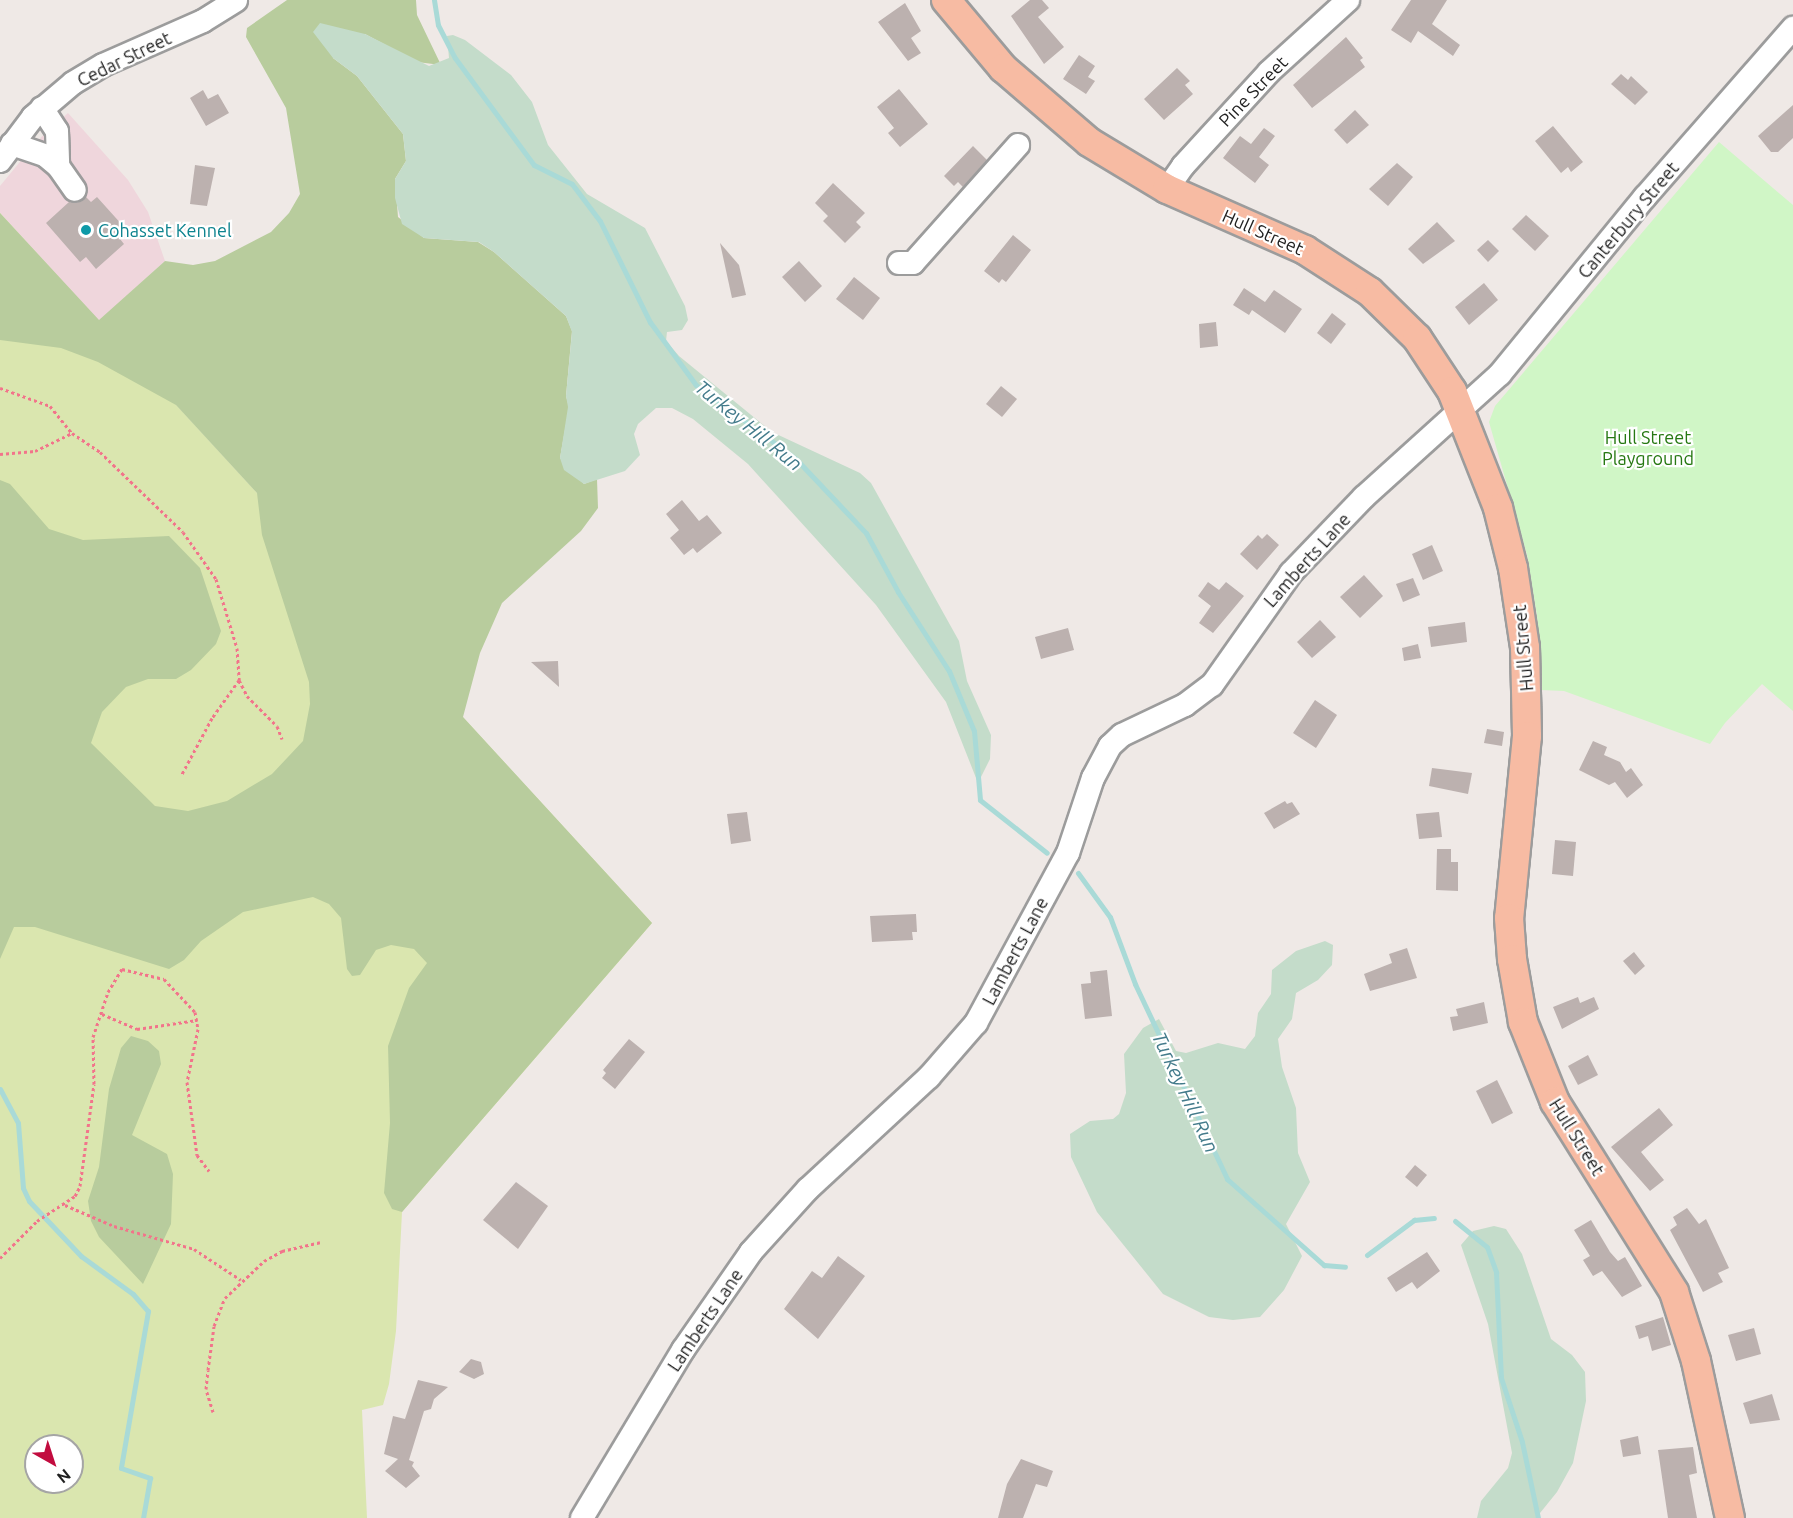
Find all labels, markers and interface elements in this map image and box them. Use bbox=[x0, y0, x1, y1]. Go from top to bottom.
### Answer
street label: Cedar Street bbox=[73, 27, 175, 91]
street label: Pine Street bbox=[1214, 51, 1292, 131]
street label: Canterbury Street bbox=[1573, 157, 1683, 283]
street label: Hull Street bbox=[1219, 205, 1307, 259]
place label: Cohasset Kennel bbox=[98, 219, 232, 241]
marker: Cohasset Kennel bbox=[79, 223, 93, 237]
water label: Turkey Hill Run bbox=[691, 375, 807, 475]
park label: Hull Street Playground bbox=[1602, 427, 1694, 470]
street label: Lamberts Lane bbox=[1259, 509, 1355, 611]
street label: Hull Street bbox=[1508, 604, 1538, 692]
street label: Lamberts Lane bbox=[978, 893, 1052, 1009]
water label: Turkey Hill Run bbox=[1148, 1028, 1224, 1156]
street label: Hull Street bbox=[1545, 1095, 1609, 1179]
street label: Lamberts Lane bbox=[663, 1265, 747, 1375]
north arrow bbox=[24, 1434, 84, 1494]
text: N bbox=[54, 1466, 74, 1487]

